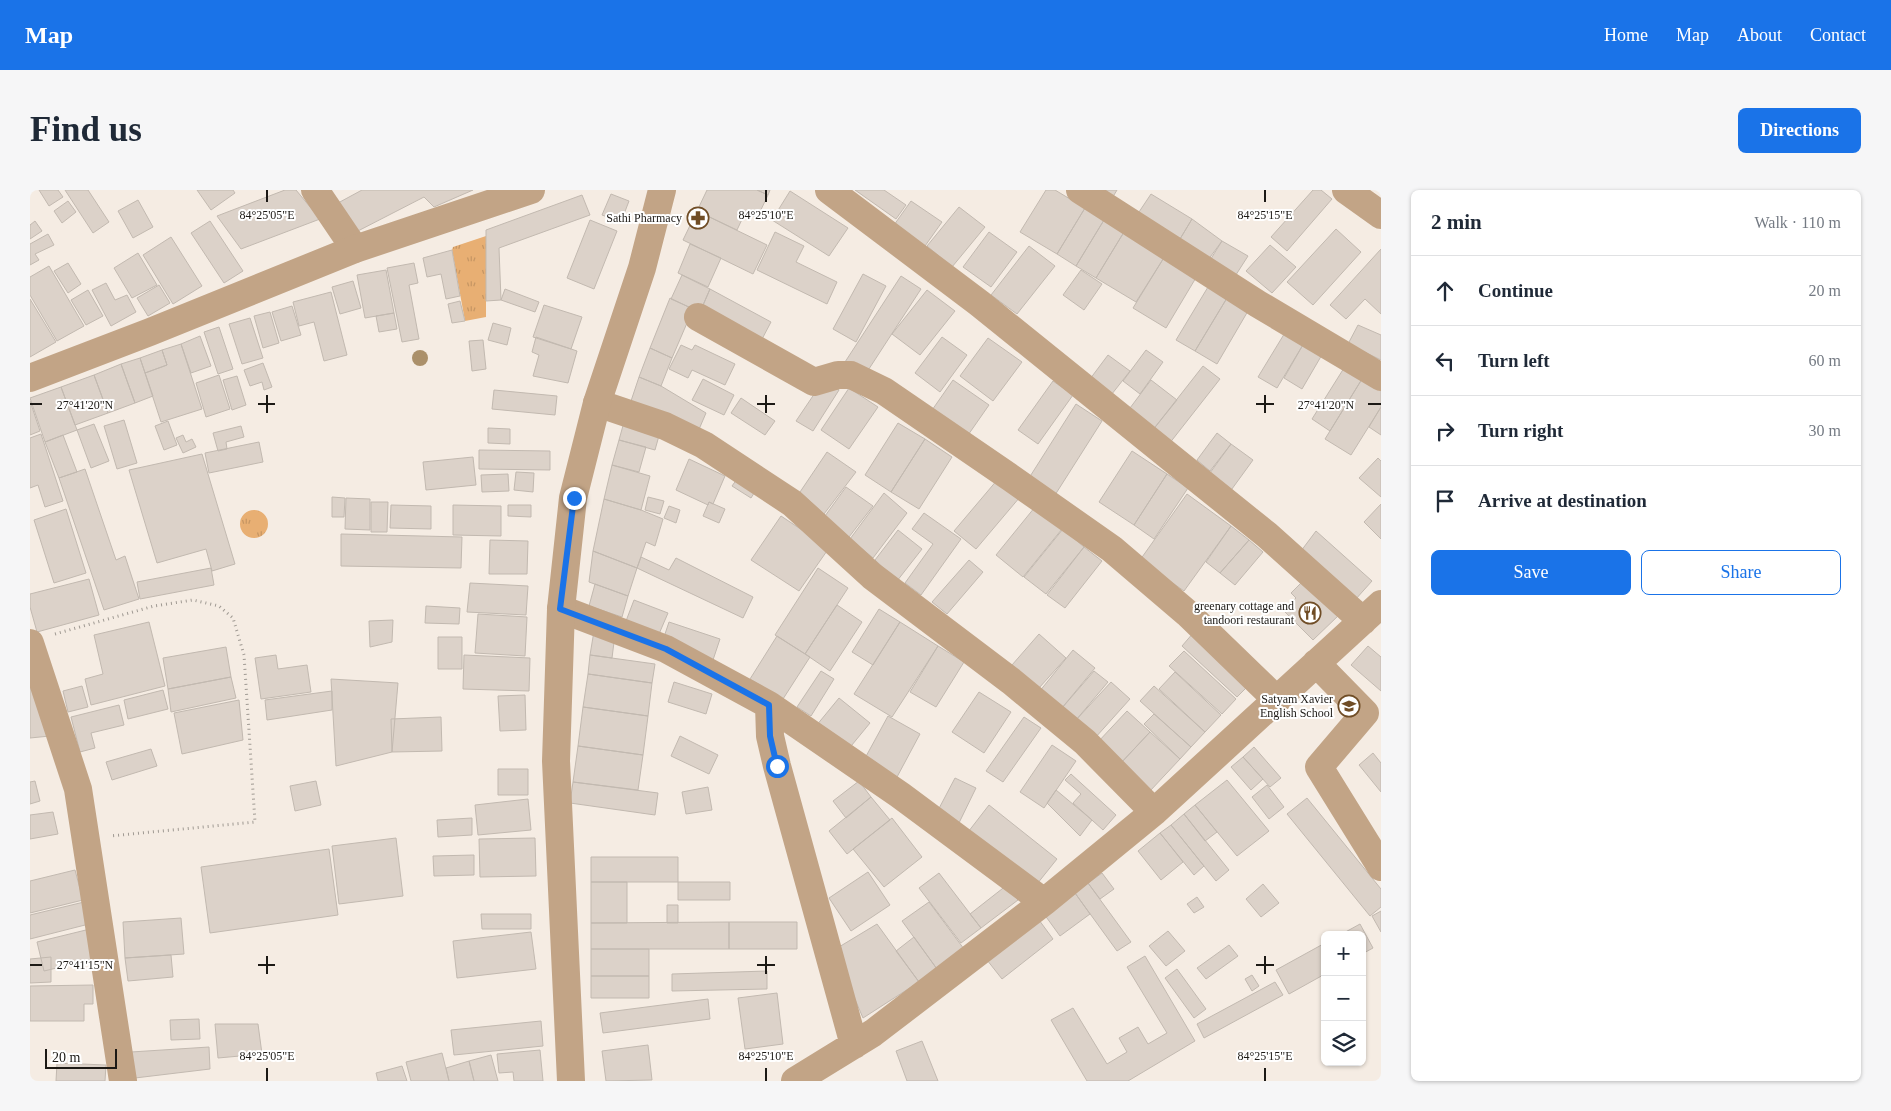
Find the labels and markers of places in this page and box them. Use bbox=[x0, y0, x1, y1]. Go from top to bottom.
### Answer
pharmacy icon: Sathi Pharmacy bbox=[686, 206, 710, 230]
place label: Sathi Pharmacy bbox=[606, 211, 682, 225]
place label: greenary cottage and tandoori restaurant bbox=[1194, 599, 1295, 627]
restaurant icon: greenary cottage and tandoori restaurant bbox=[1298, 601, 1322, 625]
place label: Satyam Xavier English School bbox=[1260, 692, 1334, 720]
school or university icon: Satyam Xavier English School bbox=[1337, 694, 1361, 718]

